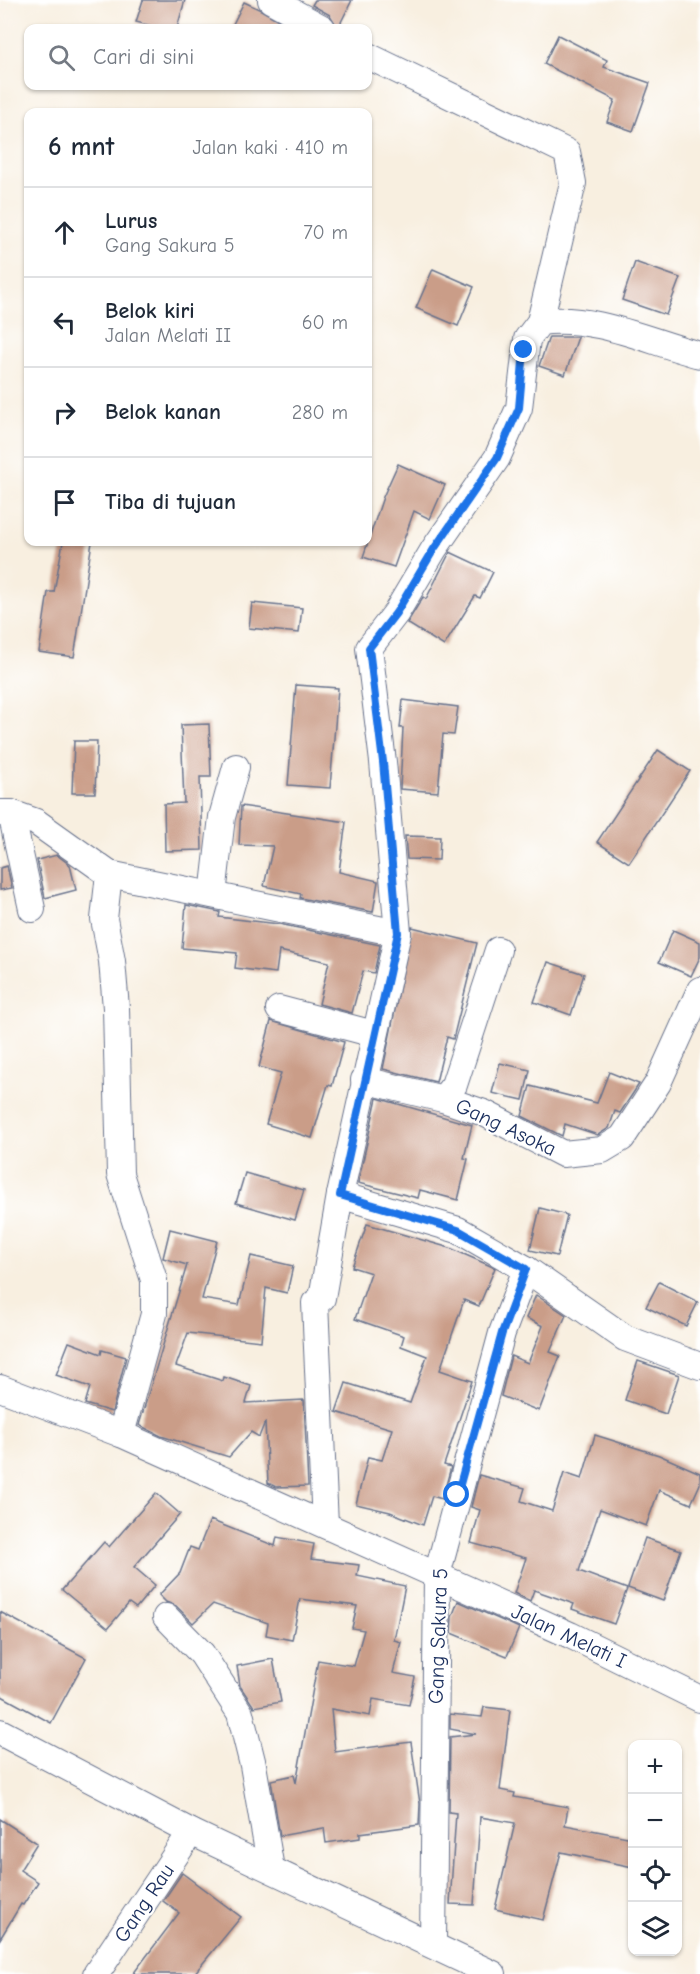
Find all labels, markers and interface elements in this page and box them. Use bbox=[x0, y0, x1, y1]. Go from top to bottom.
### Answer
search box bbox=[24, 24, 372, 90]
icon: search bbox=[45, 41, 78, 74]
text: Cari di sini bbox=[93, 44, 194, 70]
text: 6 mnt bbox=[48, 132, 114, 162]
text: Jalan kaki · 410 m bbox=[192, 136, 348, 159]
text: Lurus bbox=[105, 208, 157, 234]
icon: ahead bbox=[48, 216, 81, 249]
text: 70 m bbox=[303, 221, 348, 244]
text: Gang Sakura 5 bbox=[105, 234, 235, 257]
text: Belok kiri bbox=[105, 298, 195, 324]
icon: left bbox=[48, 306, 81, 339]
text: 60 m bbox=[302, 311, 348, 334]
text: Jalan Melati II bbox=[105, 324, 231, 347]
route end bbox=[510, 336, 536, 362]
icon: right bbox=[48, 396, 81, 429]
text: Belok kanan bbox=[105, 399, 221, 425]
text: 280 m bbox=[292, 401, 348, 424]
icon: arrive bbox=[48, 486, 81, 519]
text: Tiba di tujuan bbox=[105, 489, 236, 515]
street label: Gang Asoka bbox=[452, 1093, 560, 1161]
route start bbox=[443, 1481, 469, 1507]
street label: Gang Sakura 5 bbox=[424, 1568, 452, 1704]
street label: Jalan Melati I bbox=[508, 1599, 630, 1673]
map controls bbox=[628, 1740, 682, 1956]
button: + bbox=[628, 1740, 682, 1794]
button: − bbox=[628, 1794, 682, 1848]
button: locate bbox=[628, 1848, 682, 1902]
street label: Gang Rau bbox=[109, 1859, 179, 1947]
button: layers bbox=[628, 1902, 682, 1956]

